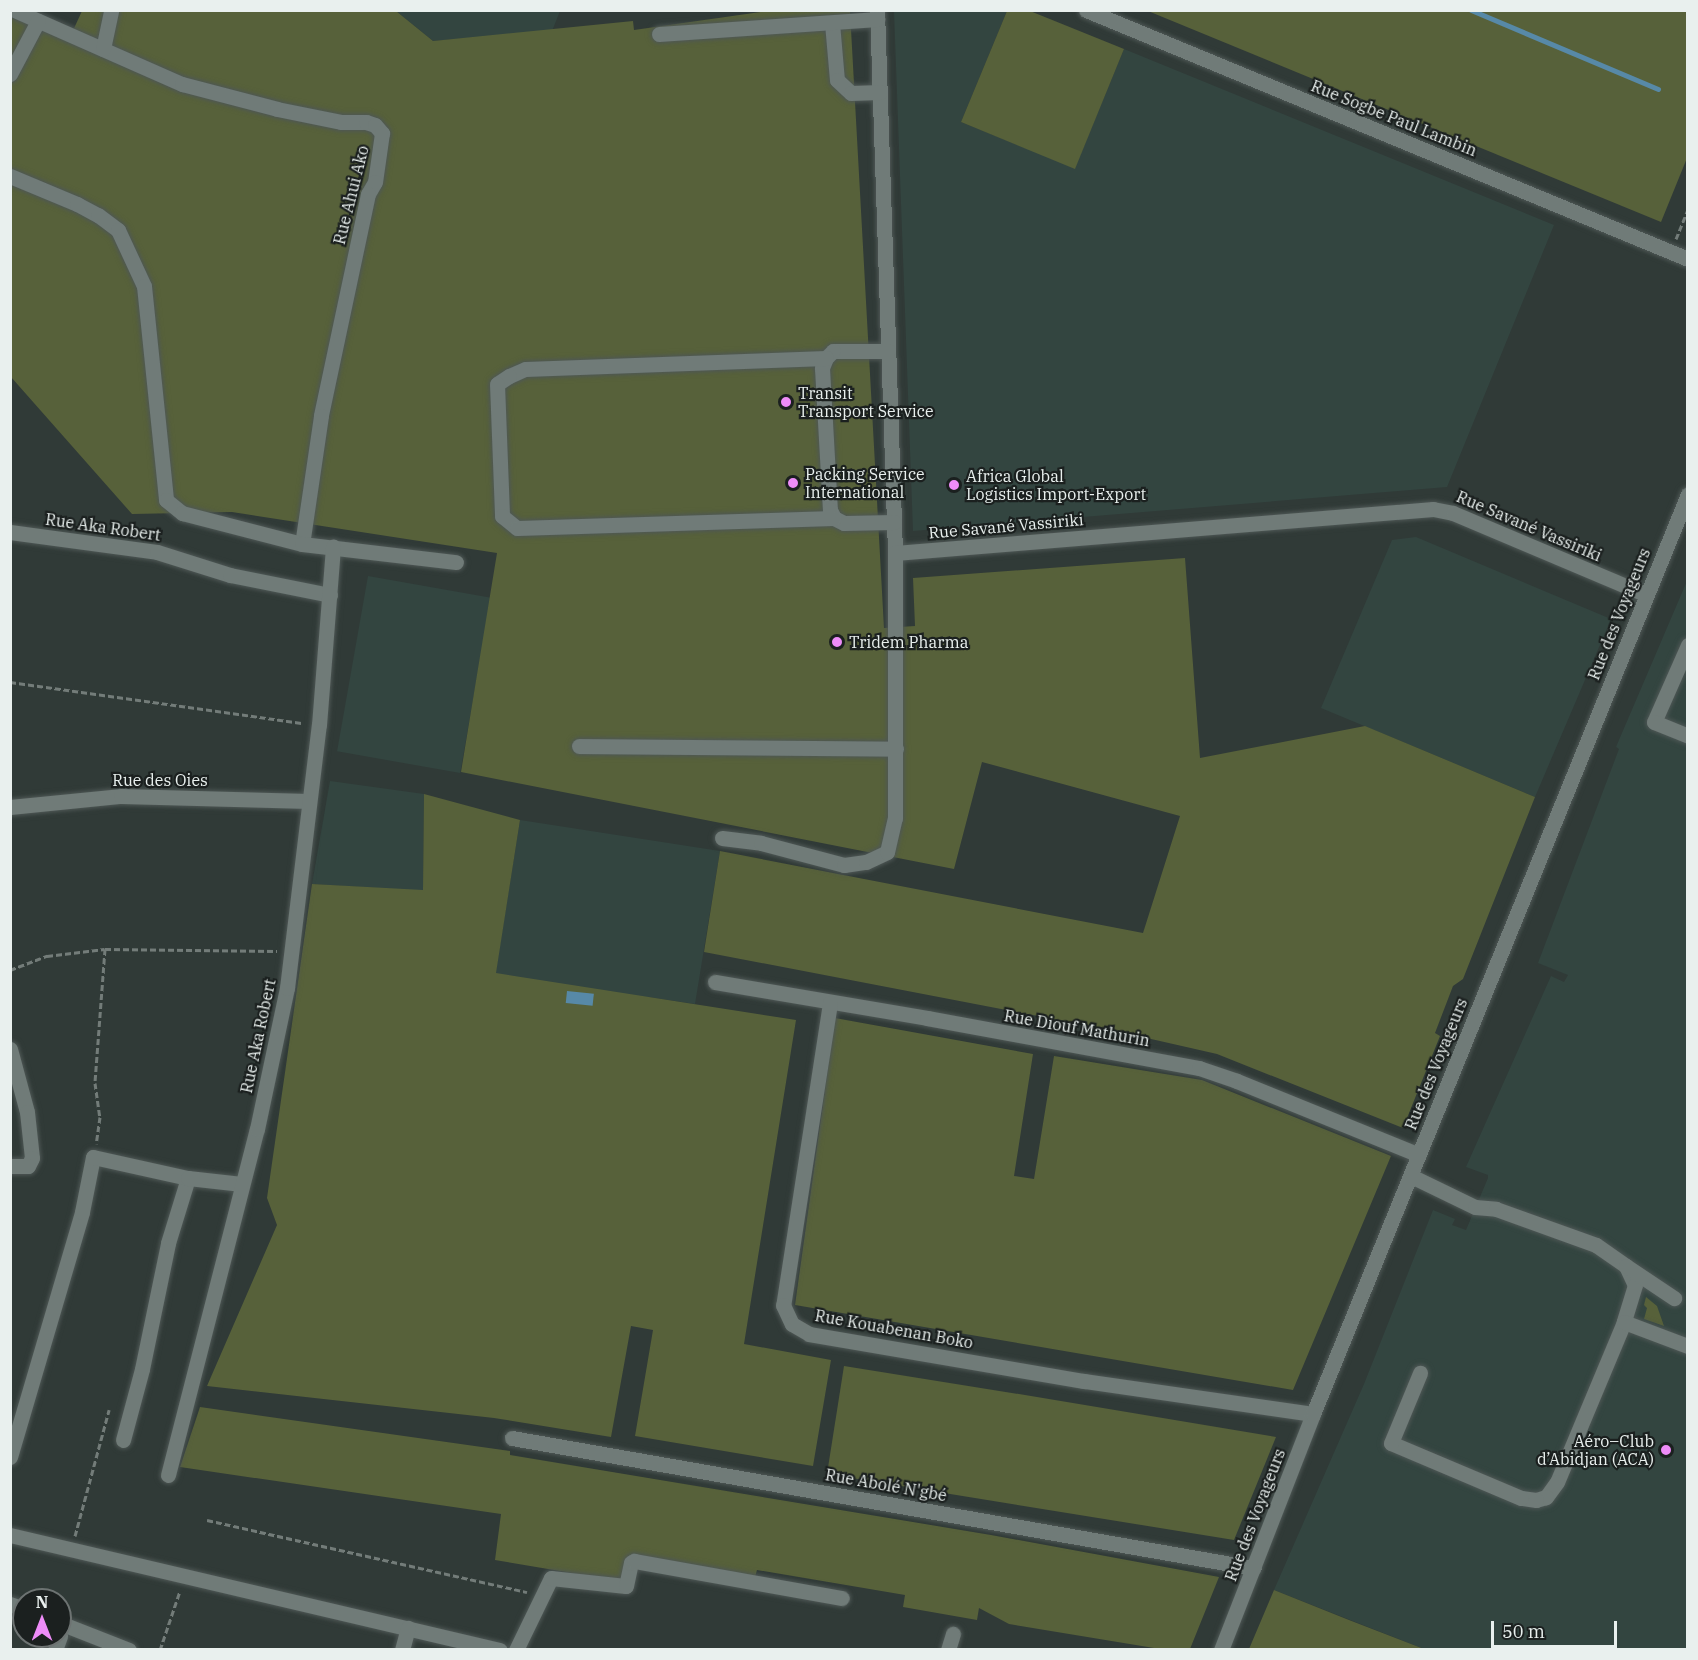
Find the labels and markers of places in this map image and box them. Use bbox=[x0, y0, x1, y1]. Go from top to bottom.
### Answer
place label: Transit Transport Service bbox=[798, 383, 933, 421]
marker: Transit Transport Service bbox=[779, 395, 793, 409]
place label: Packing Service International bbox=[805, 464, 925, 502]
place label: Africa Global Logistics Import-Export bbox=[966, 466, 1146, 504]
marker: Packing Service International bbox=[786, 476, 800, 490]
marker: Africa Global Logistics Import-Export bbox=[947, 478, 961, 492]
place label: Tridem Pharma bbox=[849, 632, 968, 652]
marker: Tridem Pharma bbox=[830, 635, 844, 649]
place label: Aéro–Club d’Abidjan (ACA) bbox=[1537, 1431, 1654, 1469]
marker: Aéro–Club d’Abidjan (ACA) bbox=[1659, 1443, 1673, 1457]

